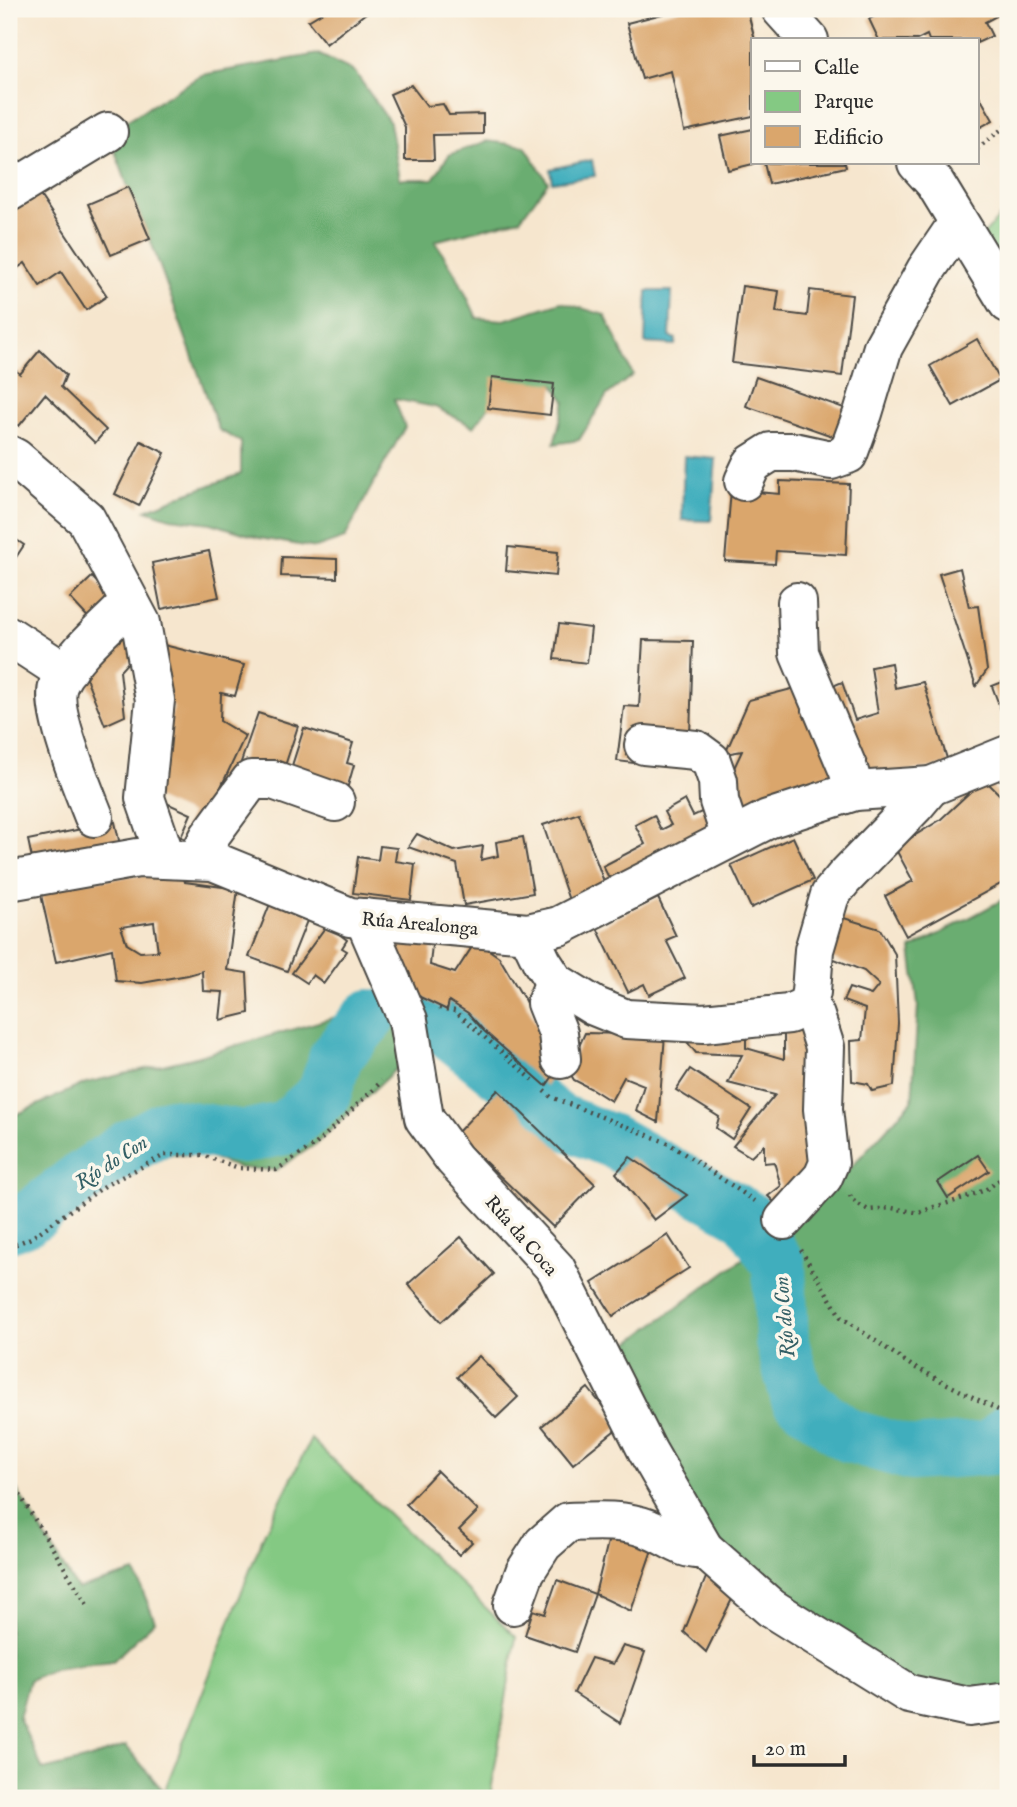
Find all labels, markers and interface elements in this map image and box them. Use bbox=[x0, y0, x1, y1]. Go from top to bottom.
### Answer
legend bbox=[751, 38, 978, 164]
text: Calle bbox=[814, 55, 859, 82]
text: Parque bbox=[814, 89, 874, 116]
text: Edificio bbox=[814, 125, 883, 152]
street label: Rúa Arealonga bbox=[360, 908, 480, 942]
water label: Río do Con bbox=[70, 1130, 153, 1197]
street label: Rúa da Coca bbox=[479, 1191, 563, 1282]
water label: Río do Con bbox=[768, 1275, 803, 1359]
scale bar bbox=[754, 1723, 846, 1767]
text: 20 m bbox=[765, 1736, 806, 1763]

